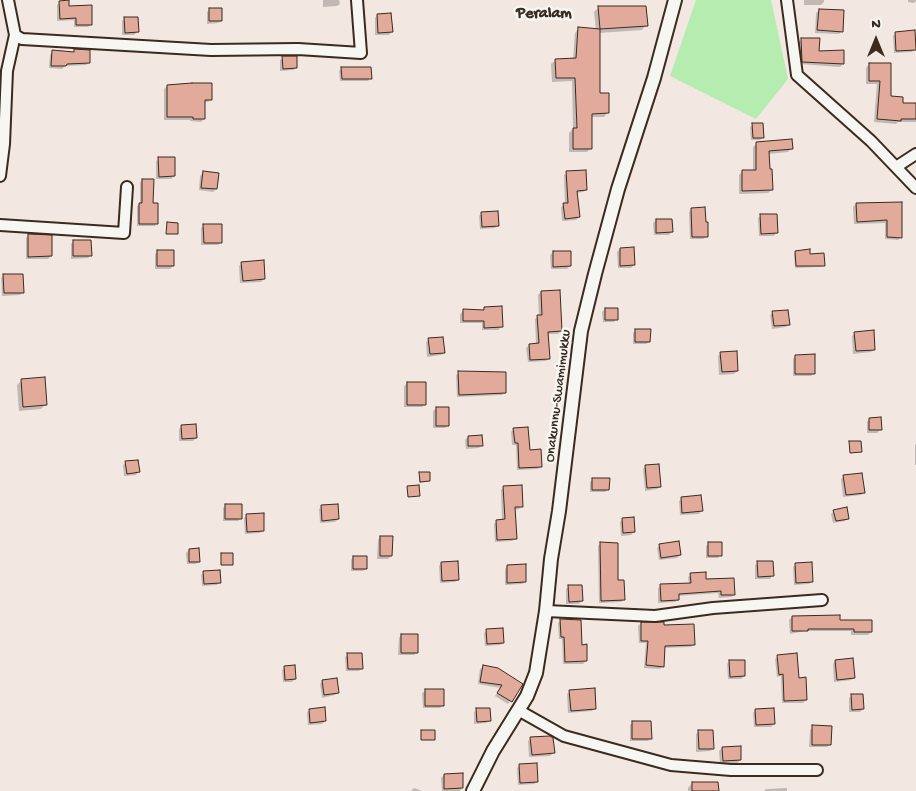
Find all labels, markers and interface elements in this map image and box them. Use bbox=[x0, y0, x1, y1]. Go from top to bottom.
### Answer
district label: Peralam bbox=[516, 5, 572, 25]
north arrow bbox=[851, 15, 901, 65]
text: N bbox=[871, 16, 881, 33]
street label: Onakunnu-Swamimukku bbox=[543, 329, 575, 463]

